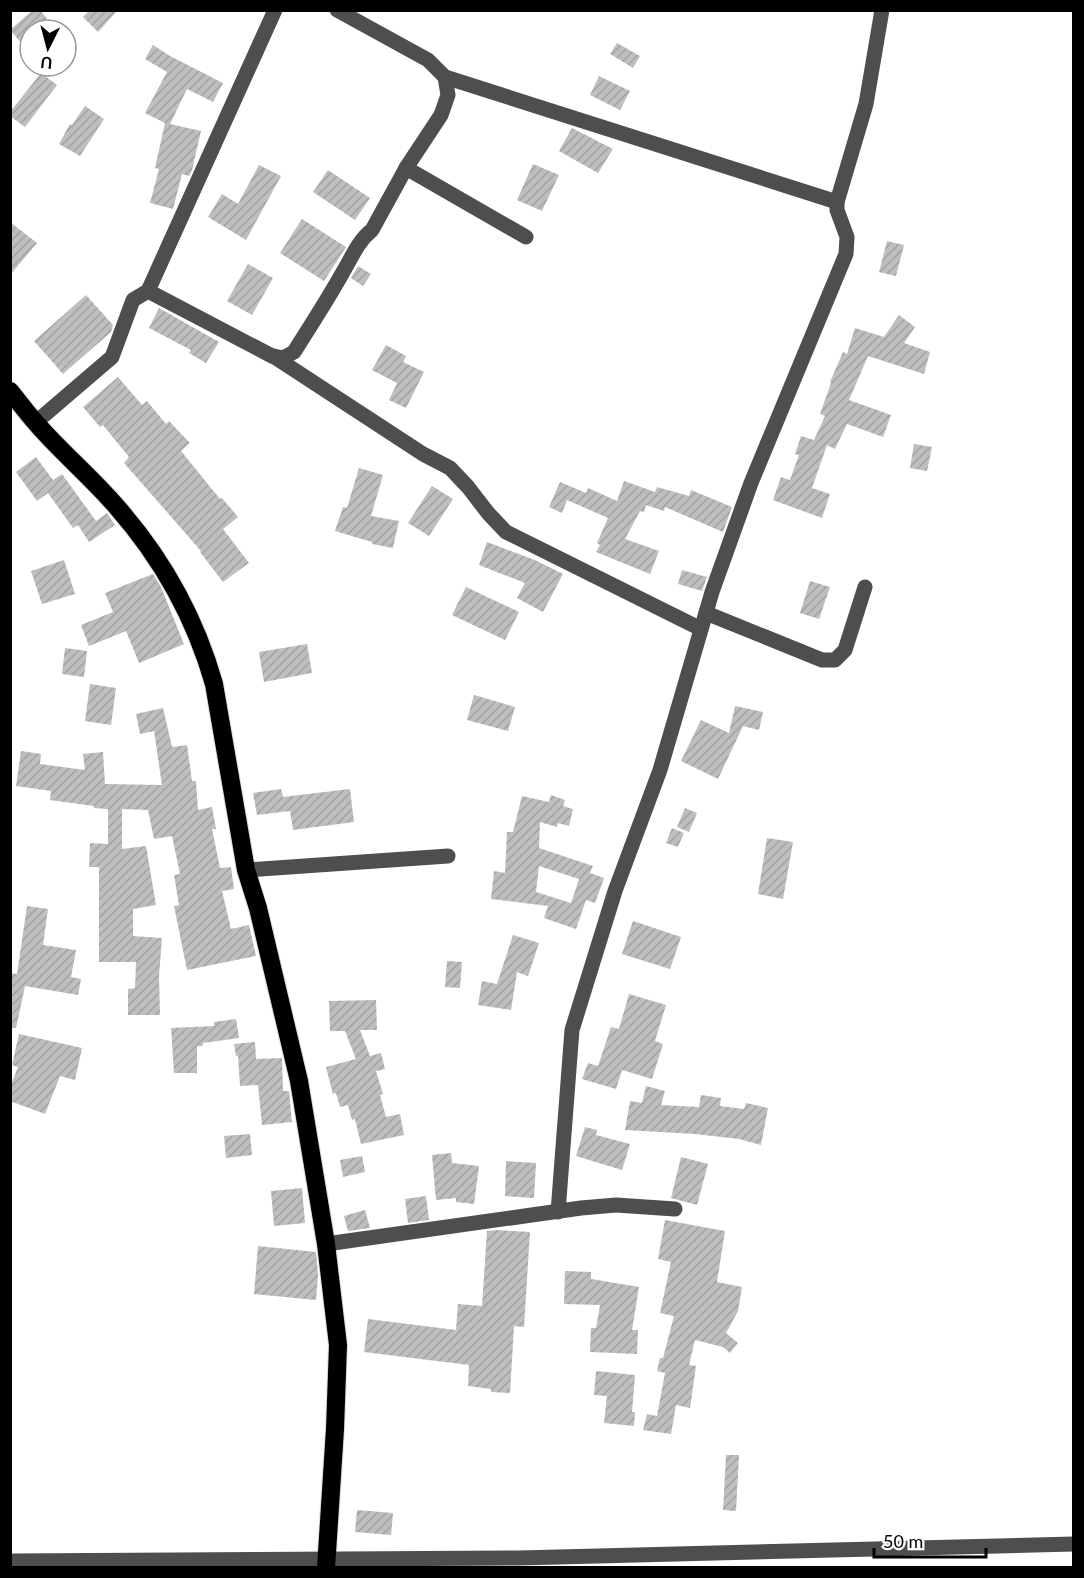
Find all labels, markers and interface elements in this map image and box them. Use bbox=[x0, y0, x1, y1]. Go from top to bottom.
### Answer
north arrow bbox=[18, 18, 78, 78]
text: U bbox=[39, 53, 53, 73]
scale bar bbox=[874, 1521, 986, 1559]
text: 50 m bbox=[883, 1530, 923, 1552]

